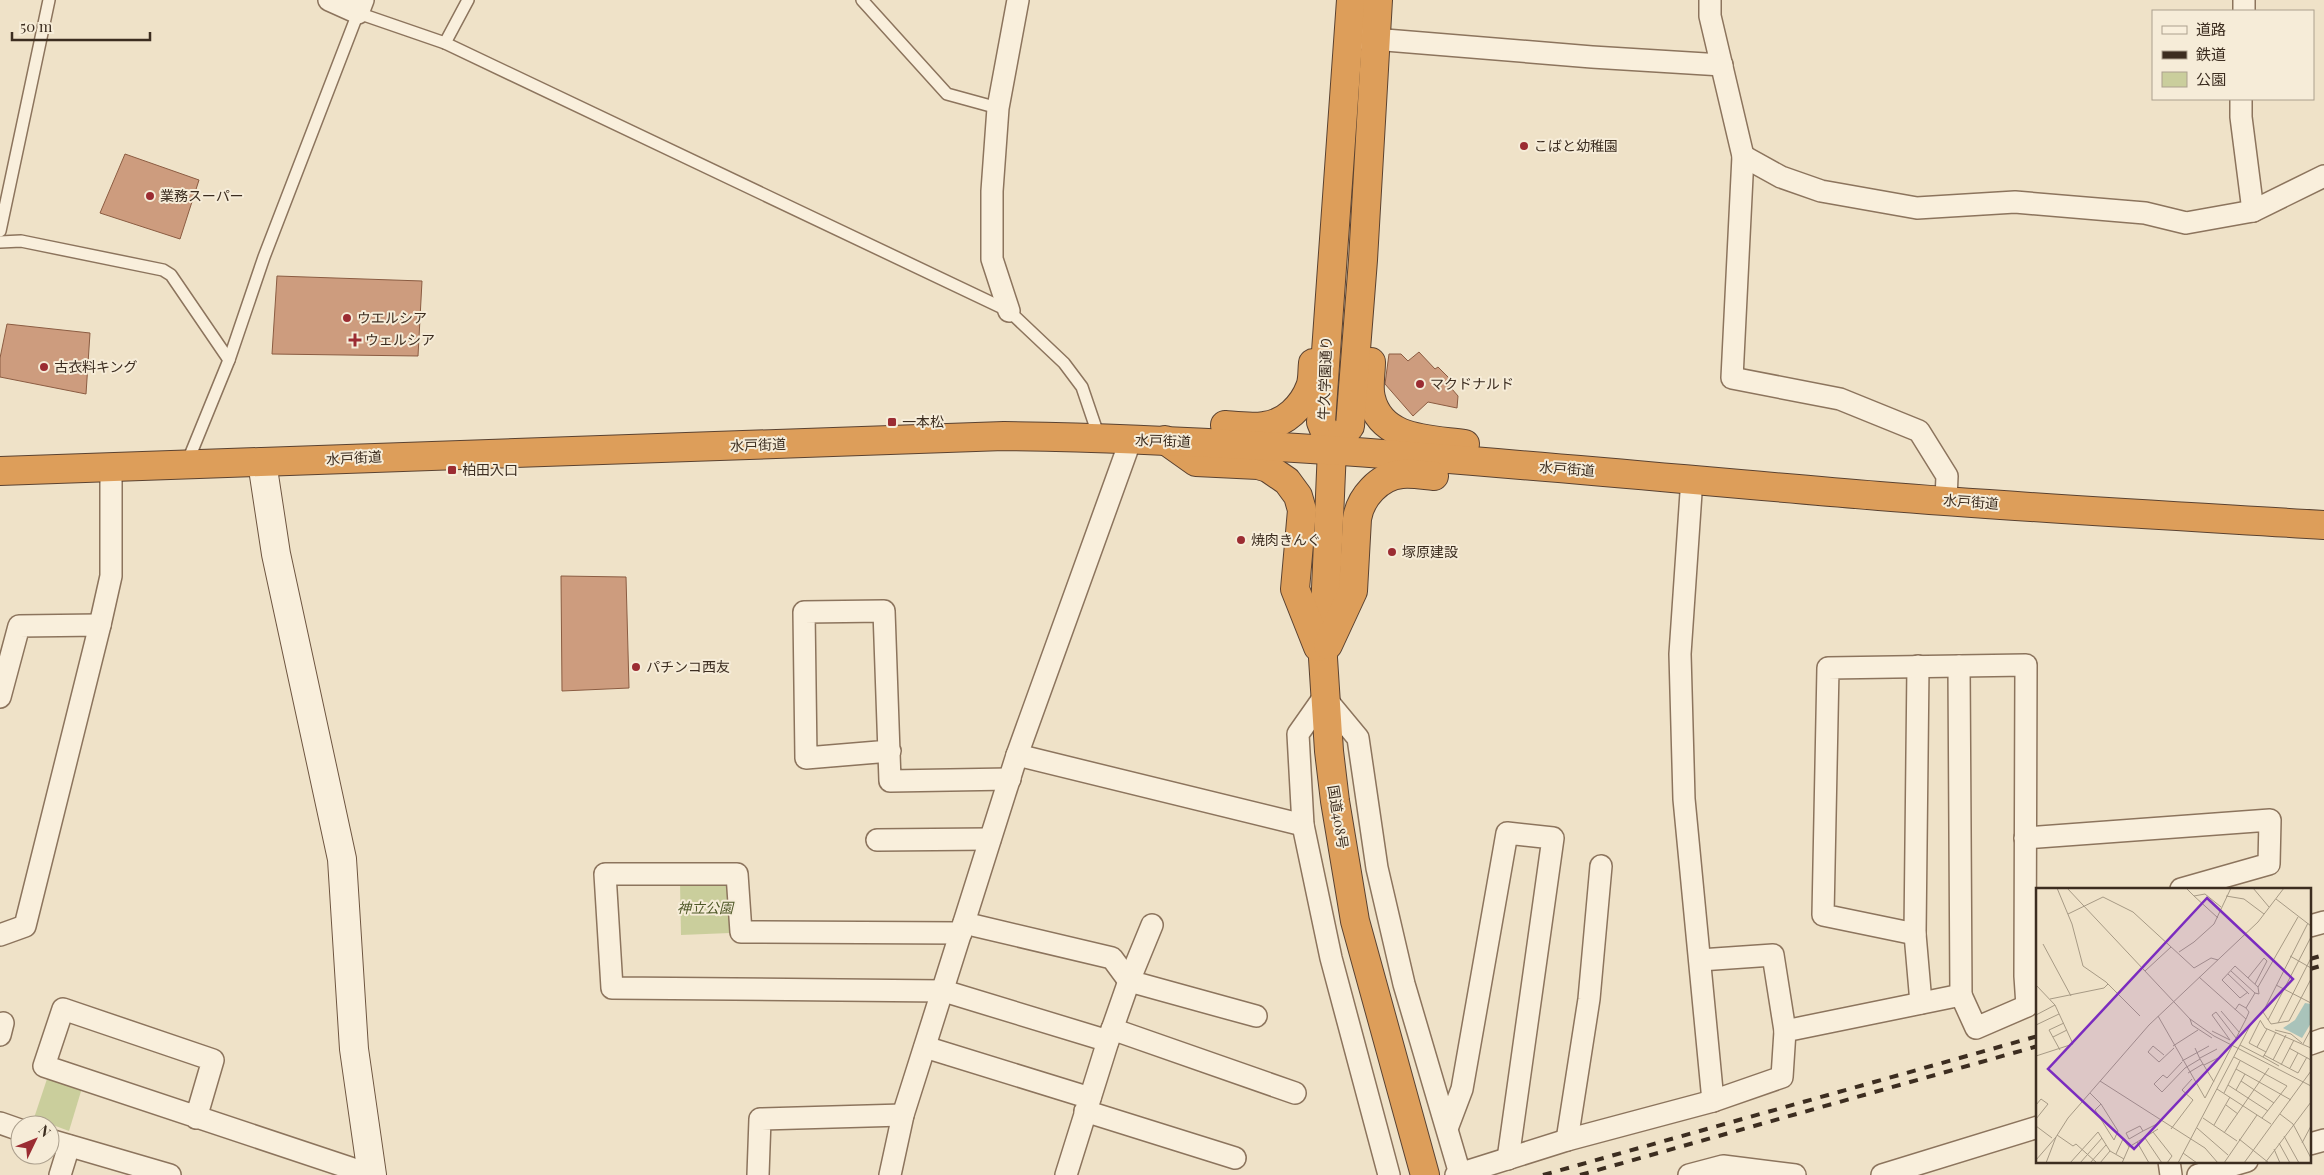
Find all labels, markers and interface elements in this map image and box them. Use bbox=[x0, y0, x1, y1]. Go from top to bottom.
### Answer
scale bar bbox=[12, 10, 150, 42]
legend bbox=[2152, 10, 2314, 100]
text: 50 m bbox=[20, 16, 53, 36]
text: 道路 bbox=[2196, 19, 2226, 39]
text: 鉄道 bbox=[2196, 44, 2226, 64]
text: 公園 bbox=[2196, 69, 2226, 89]
place label: こばと幼稚園 bbox=[1534, 136, 1618, 155]
marker: こばと幼稚園 bbox=[1518, 140, 1530, 152]
place label: 業務スーパー bbox=[160, 186, 244, 205]
marker: 業務スーパー bbox=[144, 190, 156, 202]
place label: ウエルシア bbox=[357, 308, 427, 327]
marker: ウエルシア bbox=[341, 312, 353, 324]
place label: ウェルシア bbox=[365, 330, 435, 349]
marker: ウェルシア bbox=[349, 334, 361, 346]
street label: 牛久学園通り bbox=[1314, 336, 1335, 420]
place label: 古衣料キング bbox=[54, 357, 138, 376]
marker: 古衣料キング bbox=[38, 361, 50, 373]
place label: マクドナルド bbox=[1430, 374, 1514, 393]
marker: マクドナルド bbox=[1414, 378, 1426, 390]
place label: 一本松 bbox=[902, 412, 944, 431]
marker: 一本松 bbox=[886, 416, 898, 428]
street label: 水戸街道 bbox=[1135, 430, 1191, 451]
street label: 水戸街道 bbox=[730, 434, 786, 455]
street label: 水戸街道 bbox=[326, 447, 382, 468]
street label: 水戸街道 bbox=[1538, 457, 1596, 480]
place label: 柏田入口 bbox=[462, 460, 518, 479]
marker: 柏田入口 bbox=[446, 464, 458, 476]
street label: 水戸街道 bbox=[1942, 490, 2000, 513]
place label: 焼肉きんぐ bbox=[1251, 530, 1321, 549]
marker: 焼肉きんぐ bbox=[1235, 534, 1247, 546]
place label: 塚原建設 bbox=[1402, 542, 1458, 561]
marker: 塚原建設 bbox=[1386, 546, 1398, 558]
place label: パチンコ西友 bbox=[646, 657, 730, 676]
marker: パチンコ西友 bbox=[630, 661, 642, 673]
street label: 国道408号 bbox=[1324, 784, 1353, 850]
inset map bbox=[2036, 888, 2312, 1162]
park label: 神立公園 bbox=[677, 898, 735, 917]
north arrow bbox=[10, 1115, 60, 1165]
text: N bbox=[34, 1121, 55, 1141]

